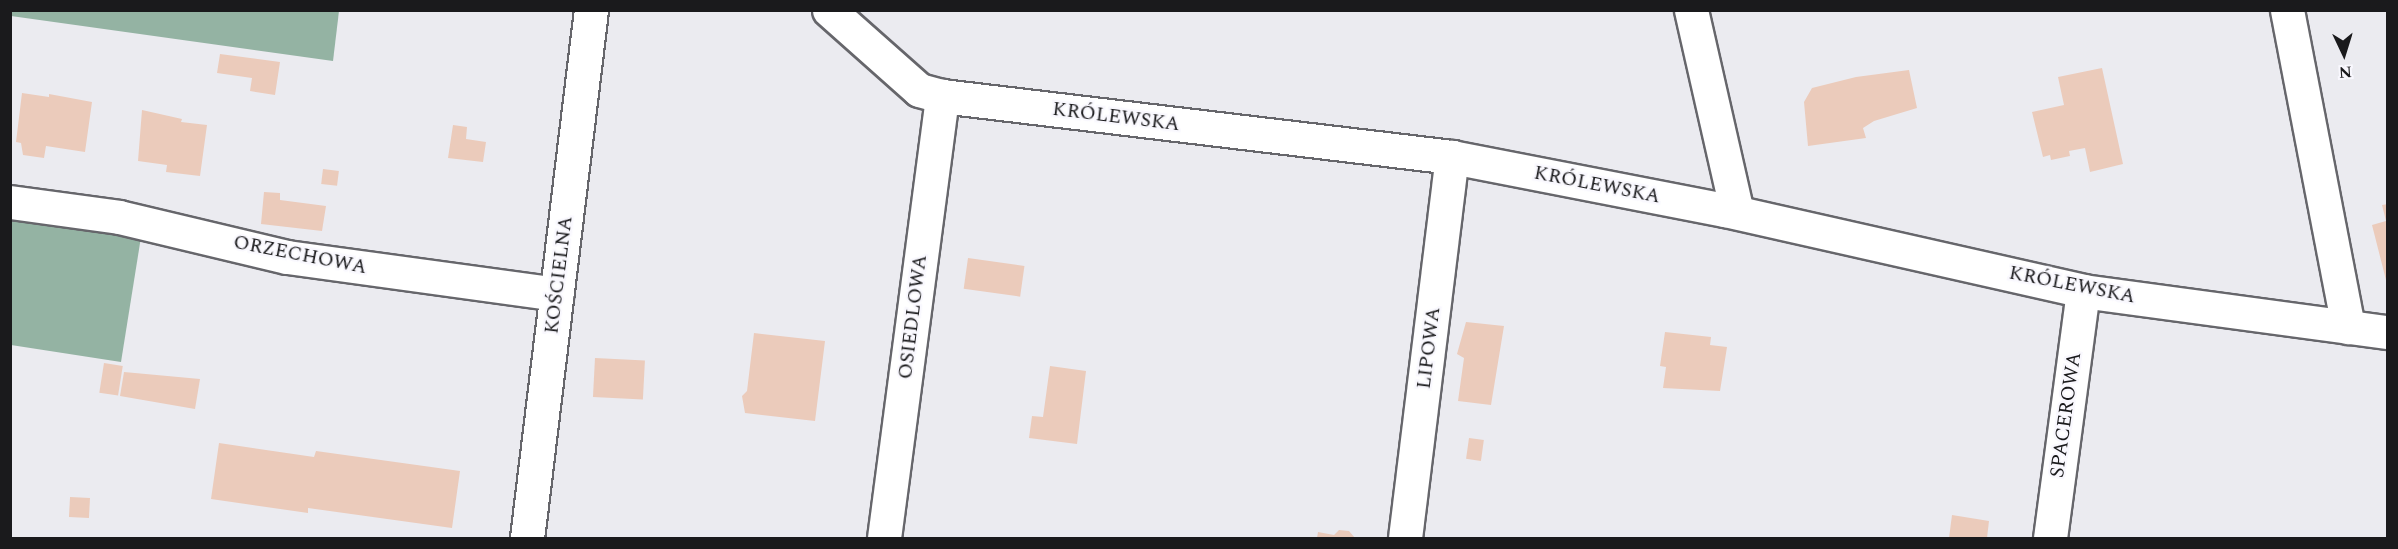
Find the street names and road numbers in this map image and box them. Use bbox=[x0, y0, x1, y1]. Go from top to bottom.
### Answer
street label: KRÓLEWSKA bbox=[1051, 97, 1181, 137]
street label: KRÓLEWSKA bbox=[1532, 161, 1662, 209]
street label: KOŚCIELNA bbox=[540, 215, 578, 335]
street label: ORZECHOWA bbox=[231, 230, 369, 280]
street label: OSIEDLOWA bbox=[893, 253, 933, 381]
street label: KRÓLEWSKA bbox=[2007, 261, 2137, 309]
street label: LIPOWA bbox=[1412, 306, 1446, 390]
street label: SPACEROWA bbox=[2045, 351, 2087, 479]

